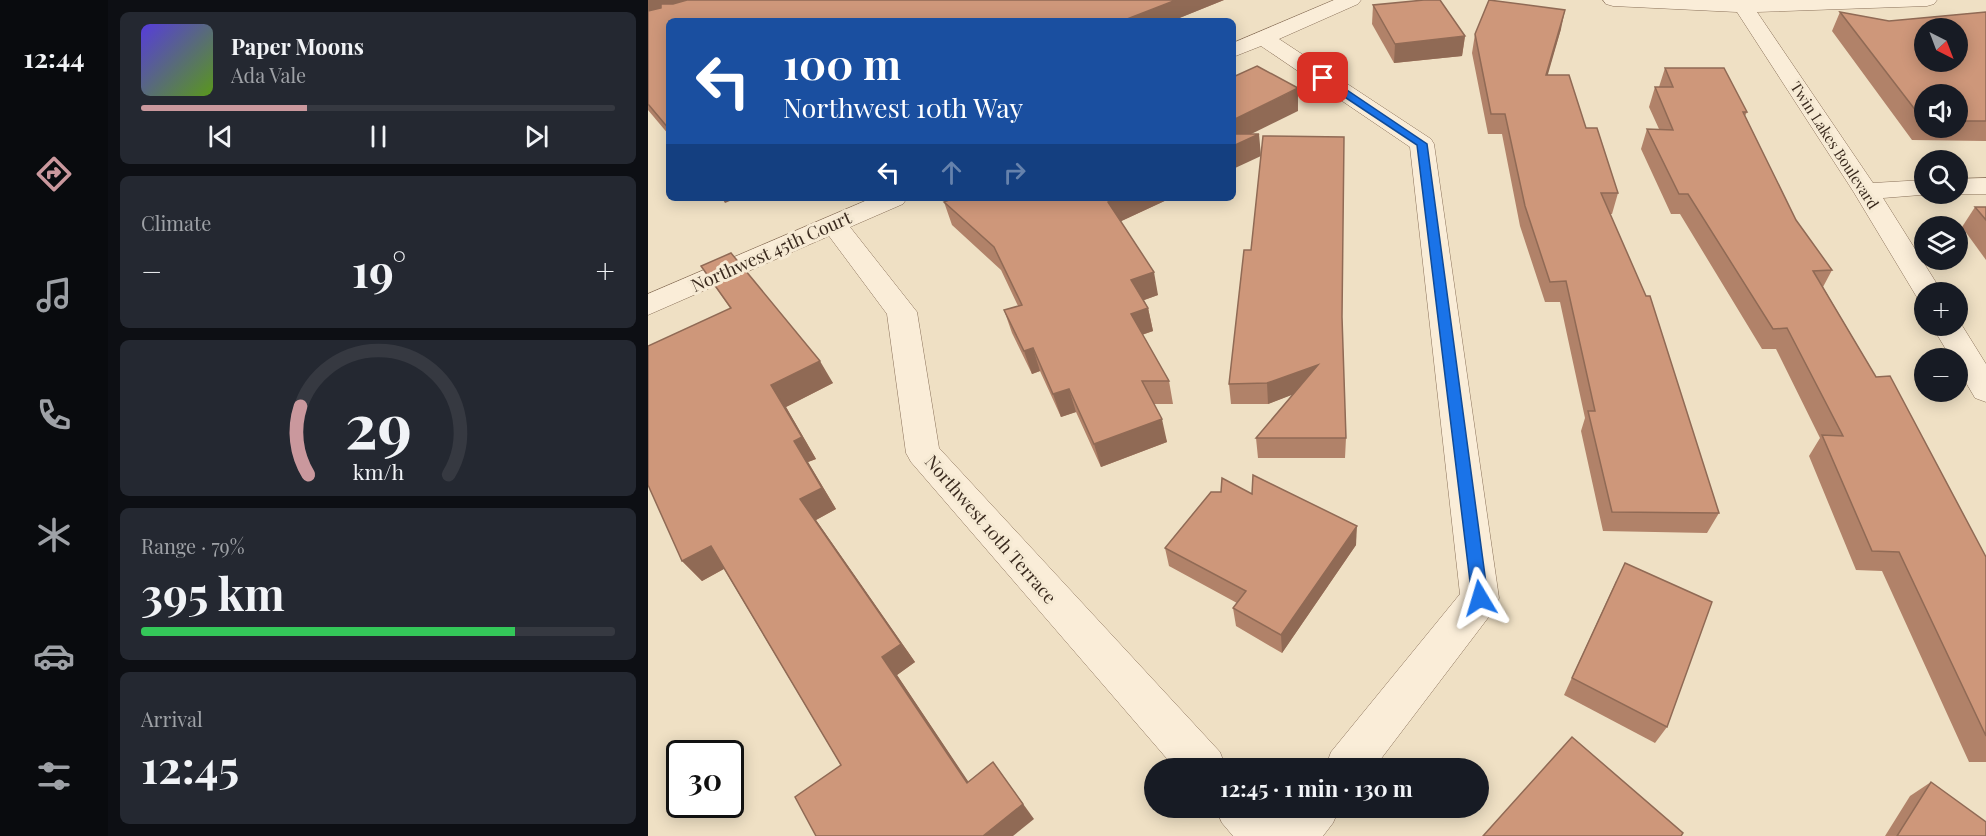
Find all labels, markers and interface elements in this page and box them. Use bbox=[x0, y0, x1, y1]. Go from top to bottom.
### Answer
north arrow bbox=[1914, 18, 1968, 72]
map controls bbox=[1914, 18, 1968, 402]
text: Paper Moons bbox=[231, 31, 364, 61]
text: 100 m bbox=[783, 35, 901, 91]
text: 12:44 bbox=[24, 39, 84, 75]
icon: left bbox=[684, 42, 762, 120]
pin bbox=[1297, 52, 1348, 103]
text: Ada Vale bbox=[231, 61, 306, 88]
icon: arrive bbox=[1306, 61, 1339, 94]
street label: Twin Lakes Boulevard bbox=[1786, 78, 1884, 213]
button: sound bbox=[1914, 84, 1968, 138]
text: Northwest 10th Way bbox=[783, 89, 1023, 125]
icon: previous bbox=[204, 120, 237, 153]
icon: pause bbox=[362, 120, 395, 153]
icon: next bbox=[520, 120, 553, 153]
button: search bbox=[1914, 150, 1968, 204]
icon: directions bbox=[33, 153, 75, 195]
icon: left bbox=[872, 156, 905, 189]
icon: ahead bbox=[935, 156, 968, 189]
icon: right bbox=[998, 156, 1031, 189]
street label: Northwest 45th Court bbox=[687, 205, 855, 297]
text: Climate bbox=[141, 209, 211, 236]
button: layers bbox=[1914, 216, 1968, 270]
text: 19° bbox=[352, 239, 406, 299]
text: − bbox=[141, 248, 162, 292]
text: + bbox=[596, 248, 615, 292]
icon: music bbox=[33, 274, 75, 316]
button: + bbox=[1914, 282, 1968, 336]
button: − bbox=[1914, 348, 1968, 402]
text: 29 bbox=[344, 381, 412, 465]
icon: phone bbox=[33, 394, 75, 436]
street label: Northwest 10th Terrace bbox=[920, 450, 1062, 608]
text: km/h bbox=[352, 457, 404, 485]
icon: climate bbox=[33, 514, 75, 556]
text: Range · 79% bbox=[141, 532, 245, 559]
text: 395 km bbox=[141, 562, 285, 622]
position arrow bbox=[1448, 566, 1512, 630]
icon: car bbox=[33, 635, 75, 677]
text: Arrival bbox=[141, 705, 203, 732]
text: 12:45 bbox=[141, 735, 239, 795]
speed limit sign: 30 bbox=[666, 740, 744, 818]
icon: filters bbox=[33, 755, 75, 797]
text: 12:45 · 1 min · 130 m bbox=[1220, 773, 1413, 803]

